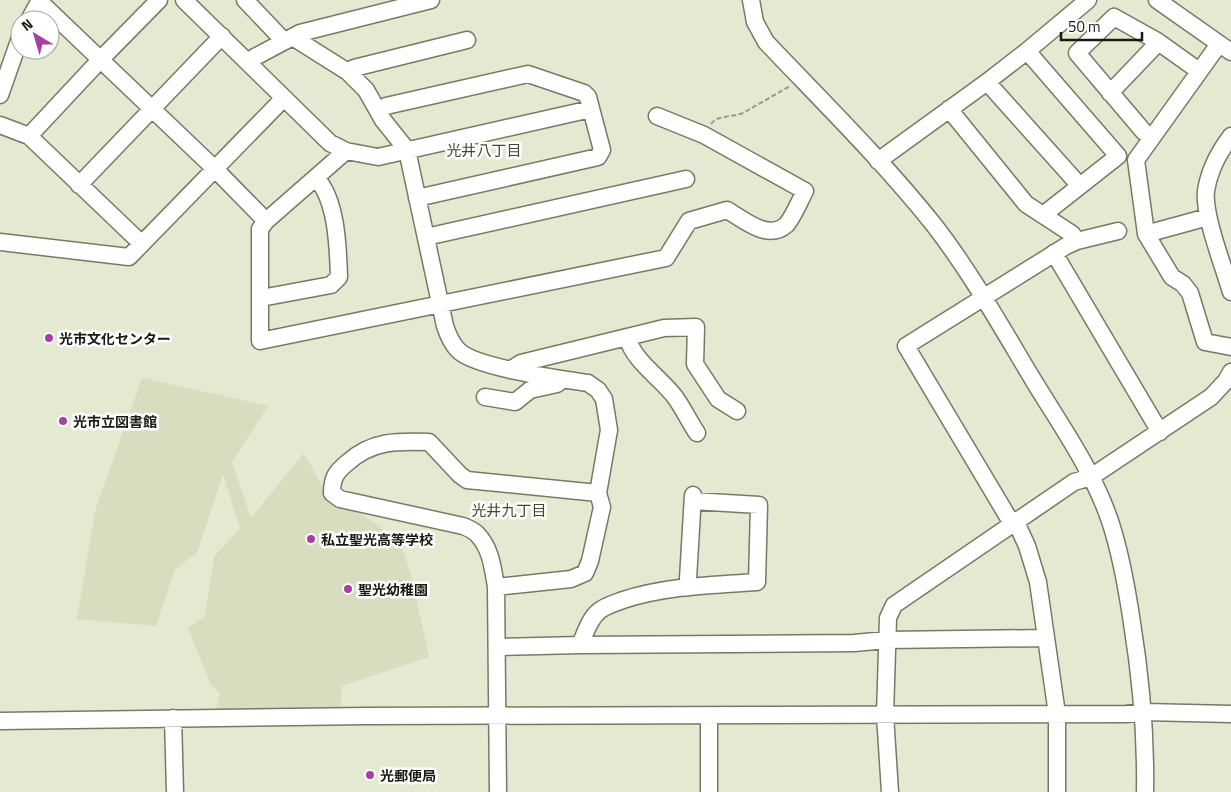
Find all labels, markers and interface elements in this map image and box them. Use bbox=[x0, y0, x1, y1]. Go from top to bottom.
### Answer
north arrow bbox=[10, 10, 60, 60]
scale bar bbox=[1061, 10, 1142, 42]
text: N bbox=[16, 13, 37, 36]
text: 50 m bbox=[1068, 15, 1101, 38]
district label: 光井八丁目 bbox=[446, 139, 522, 162]
place label: 光市文化センター bbox=[59, 328, 171, 349]
marker: 光市文化センター bbox=[43, 332, 55, 344]
place label: 光市立図書館 bbox=[73, 411, 157, 432]
marker: 光市立図書館 bbox=[57, 415, 69, 427]
district label: 光井九丁目 bbox=[471, 499, 547, 522]
place label: 私立聖光高等学校 bbox=[321, 529, 433, 550]
marker: 私立聖光高等学校 bbox=[305, 533, 317, 545]
place label: 聖光幼稚園 bbox=[358, 579, 428, 600]
marker: 聖光幼稚園 bbox=[342, 583, 354, 595]
place label: 光郵便局 bbox=[380, 765, 436, 786]
marker: 光郵便局 bbox=[364, 769, 376, 781]

